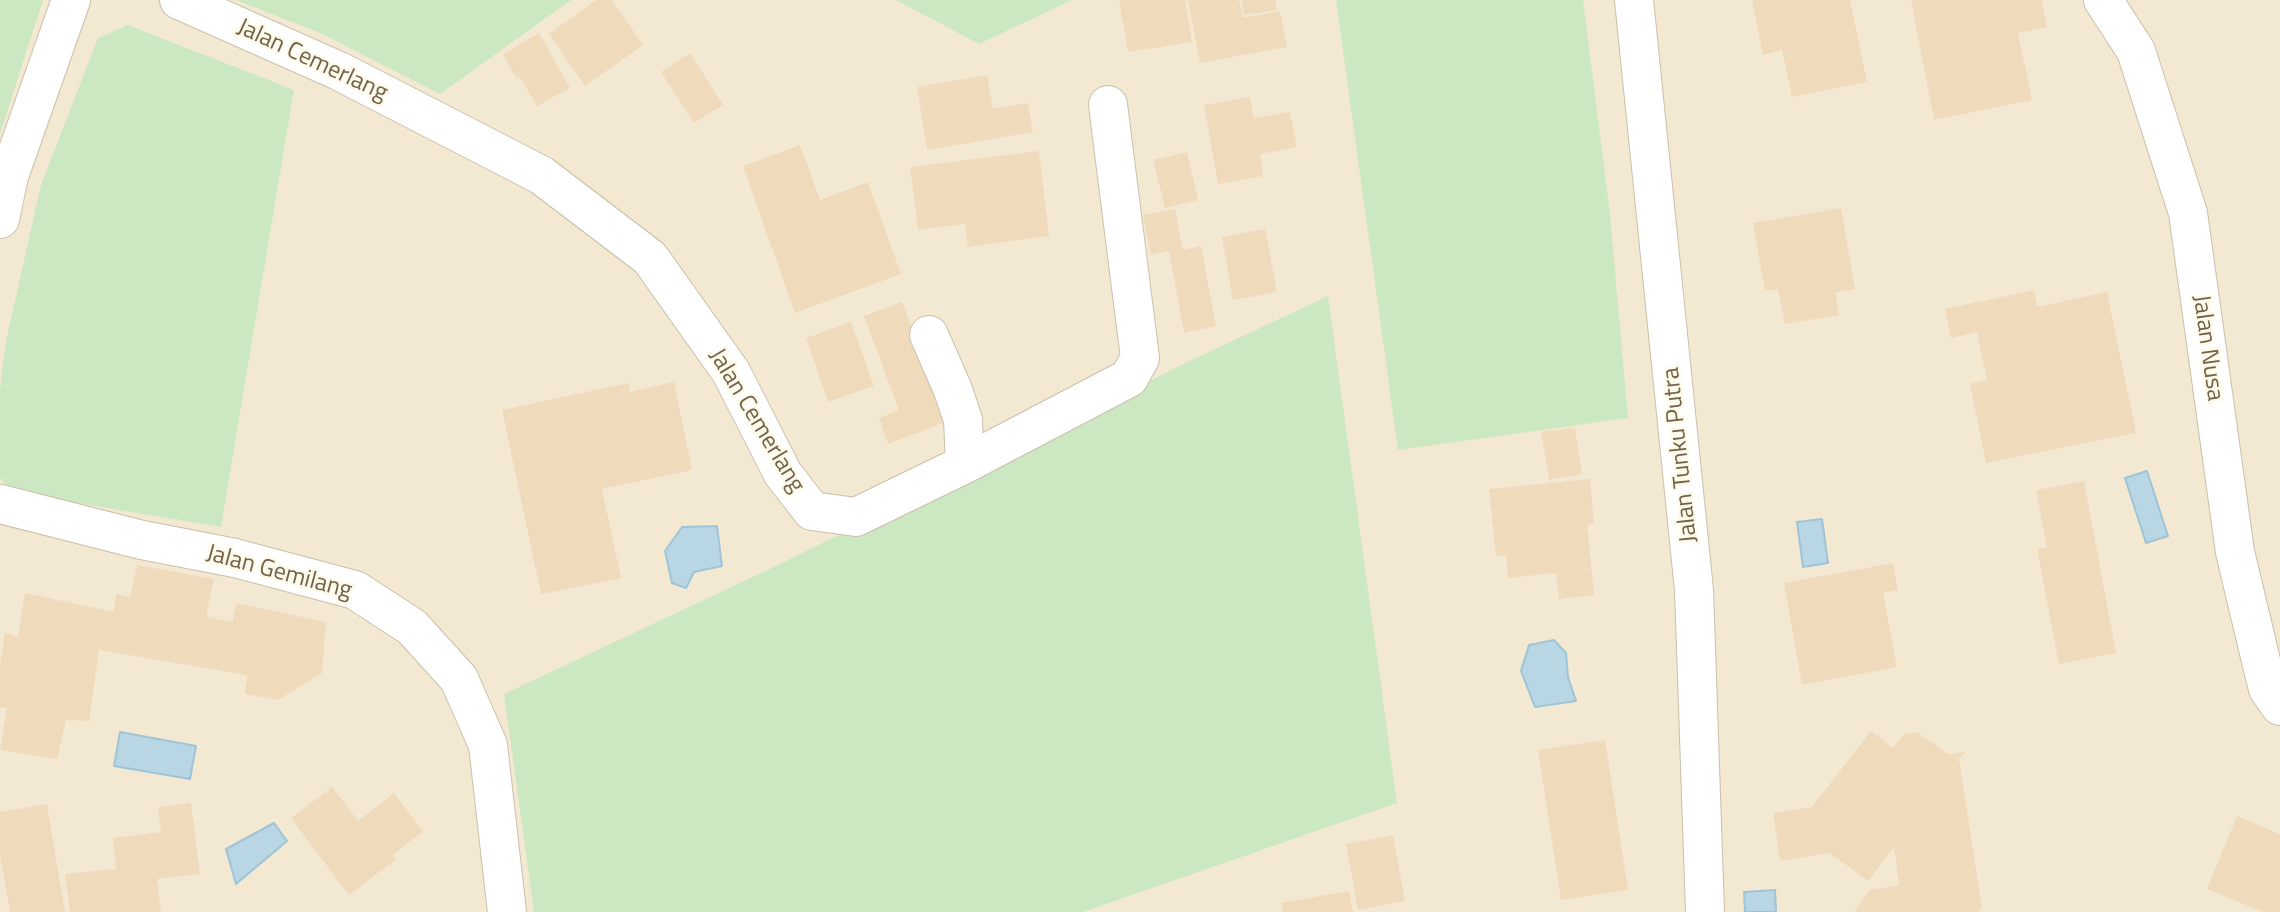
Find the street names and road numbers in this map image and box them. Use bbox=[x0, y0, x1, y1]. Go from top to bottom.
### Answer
street label: Jalan Cemerlang bbox=[232, 14, 392, 108]
street label: Jalan Nusa bbox=[2185, 293, 2229, 403]
street label: Jalan Cemerlang bbox=[702, 344, 810, 498]
street label: Jalan Tunku Putra bbox=[1657, 366, 1705, 544]
street label: Jalan Gemilang bbox=[203, 540, 355, 606]

